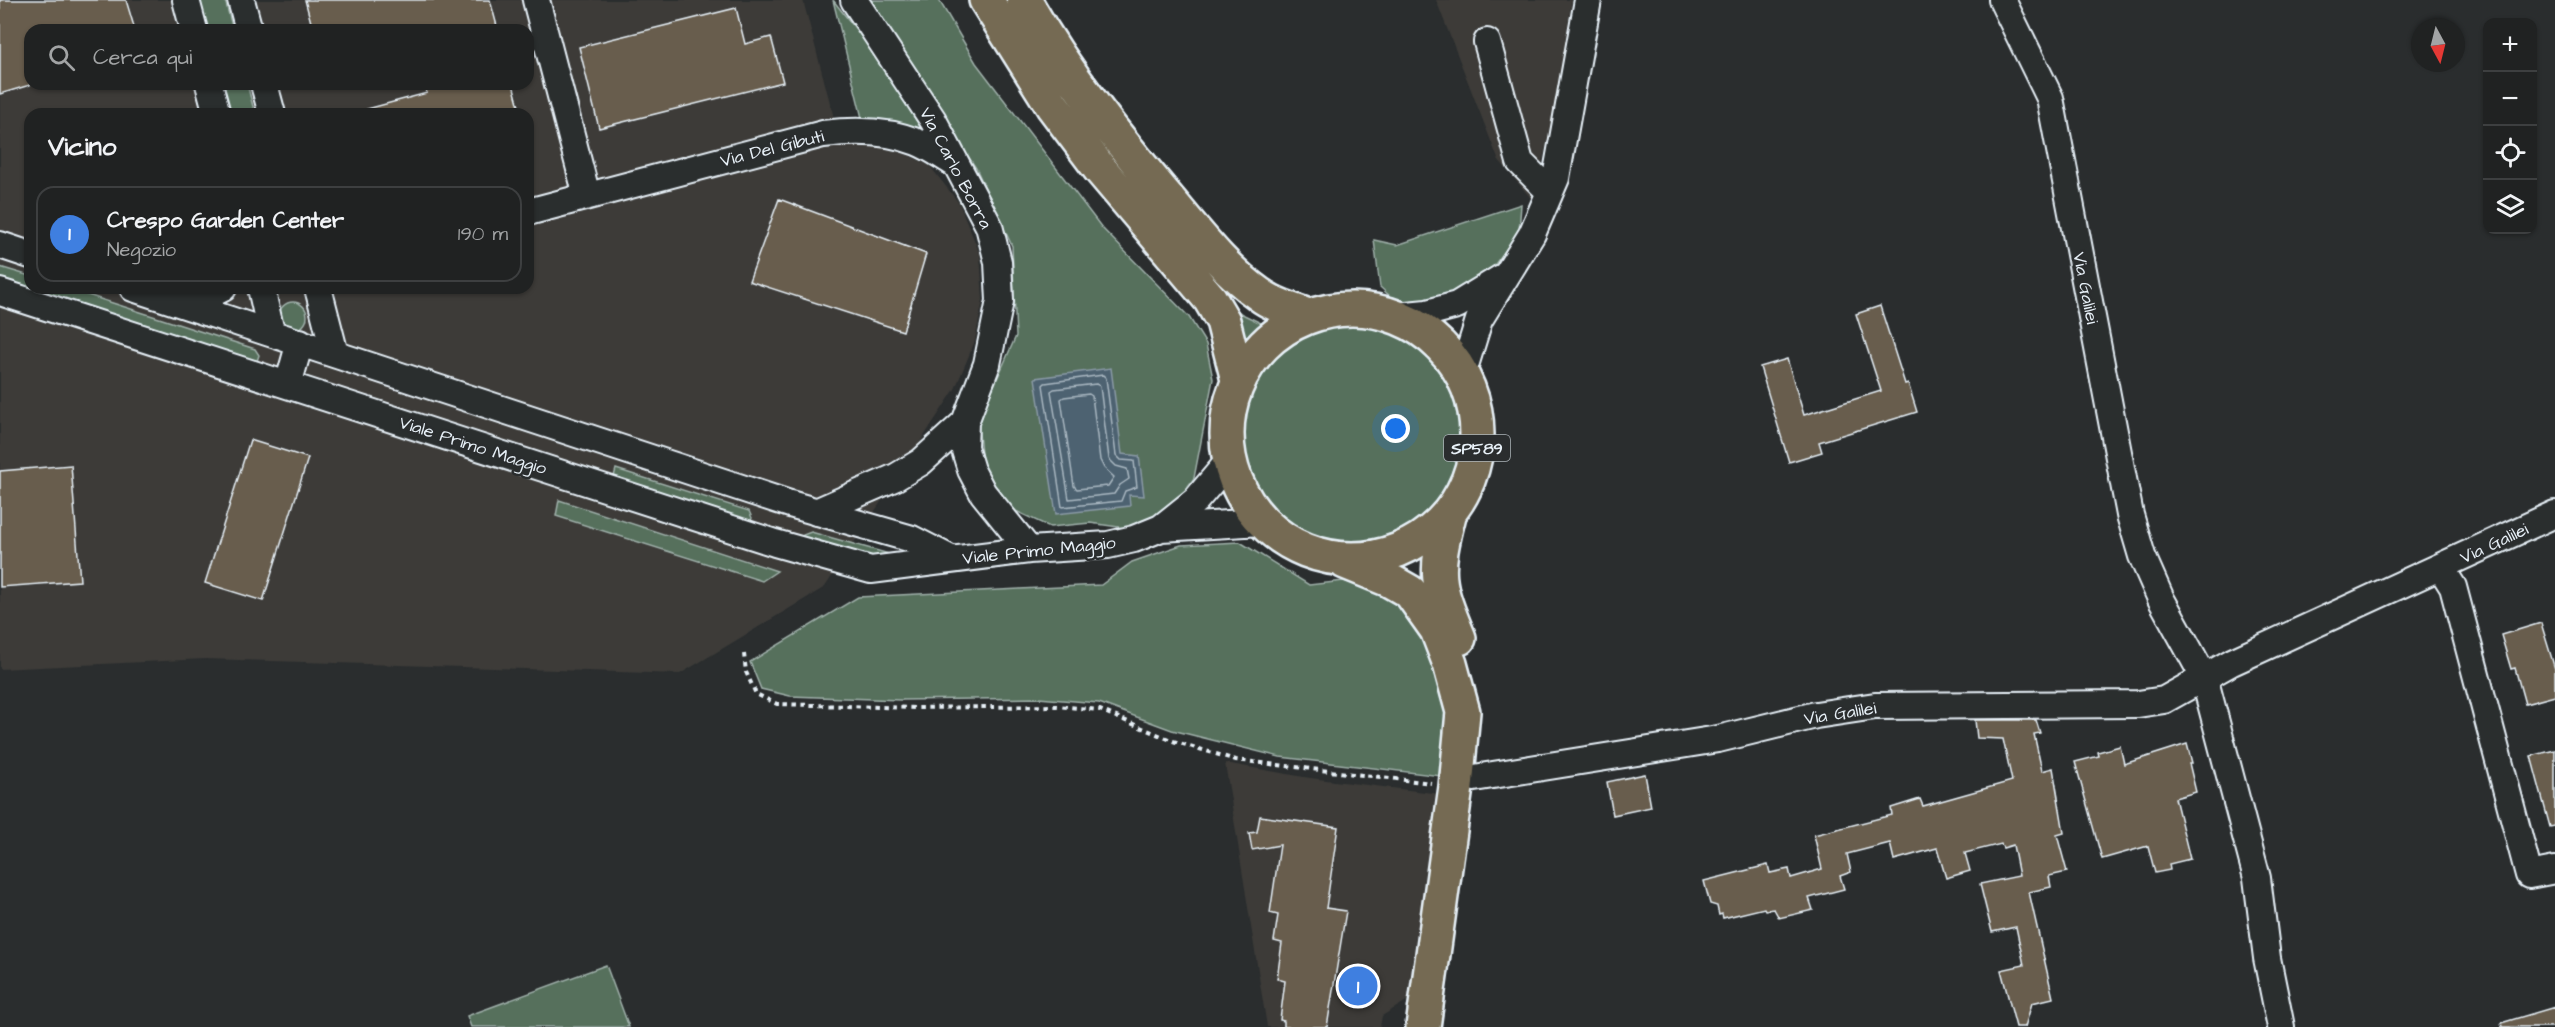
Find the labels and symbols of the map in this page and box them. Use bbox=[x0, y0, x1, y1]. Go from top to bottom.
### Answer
north arrow bbox=[2411, 18, 2465, 72]
street label: Via Carlo Borra bbox=[913, 103, 998, 233]
street label: Via Del Gibuti bbox=[718, 123, 827, 173]
street label: Via Galilei bbox=[2066, 250, 2105, 327]
street label: Viale Primo Maggio bbox=[395, 410, 550, 482]
your location bbox=[1381, 414, 1410, 443]
road number: SP589 bbox=[1444, 435, 1510, 461]
street label: Via Galilei bbox=[2456, 517, 2533, 570]
street label: Viale Primo Maggio bbox=[961, 530, 1117, 572]
street label: Via Galilei bbox=[1802, 695, 1878, 732]
pin: 1 bbox=[1338, 964, 1378, 1008]

